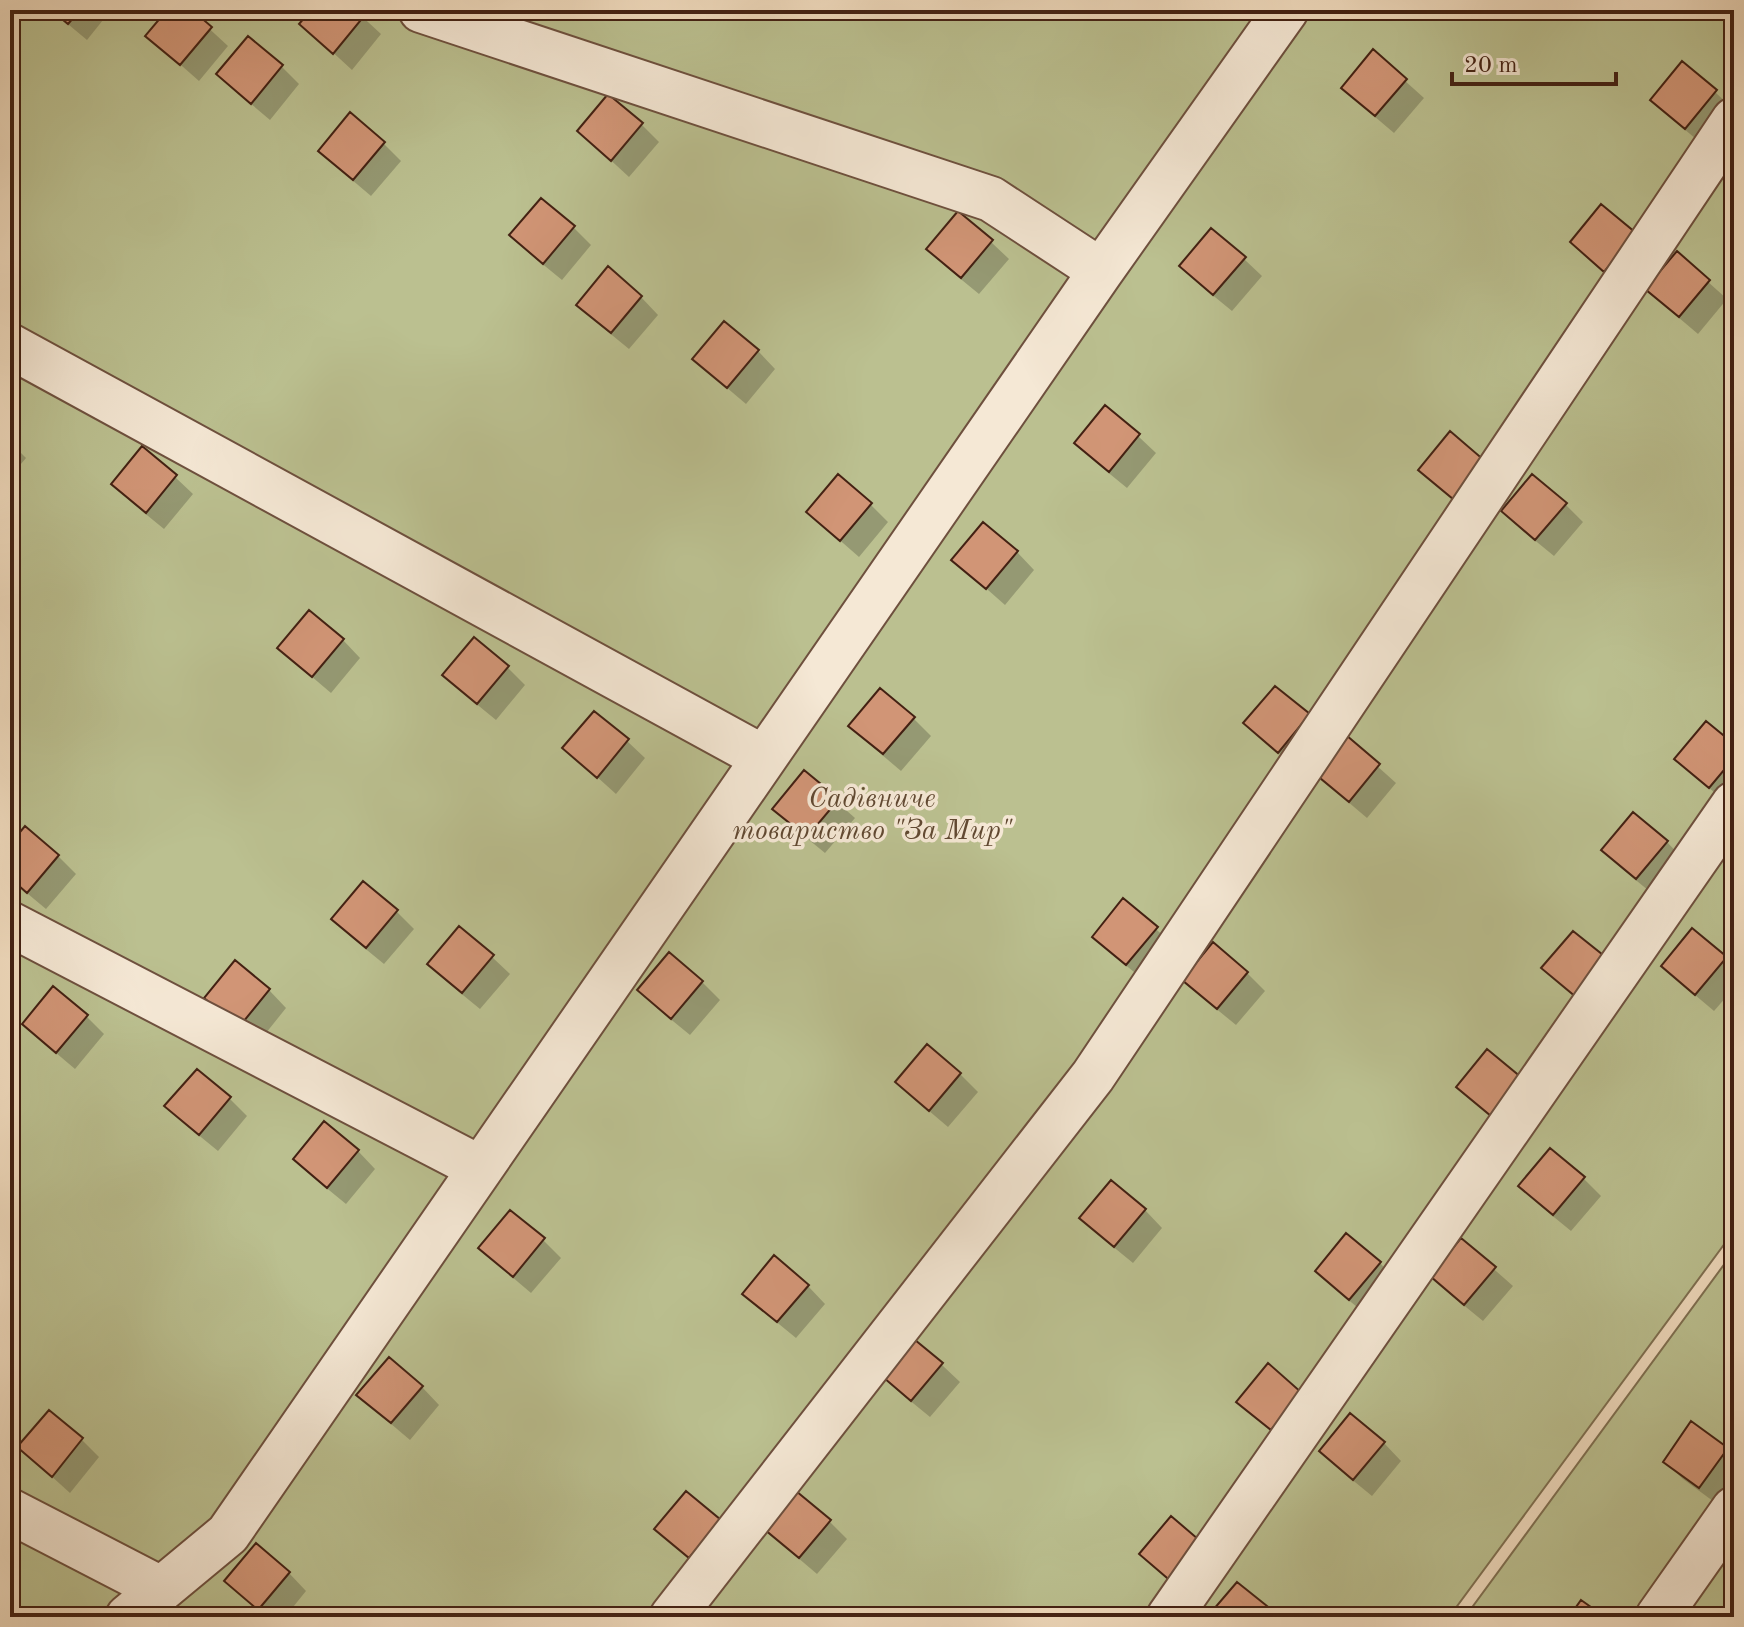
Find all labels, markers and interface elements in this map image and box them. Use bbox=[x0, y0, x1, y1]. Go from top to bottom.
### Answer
scale bar bbox=[1452, 36, 1616, 86]
text: 20 m bbox=[1464, 54, 1518, 78]
park label: Садівниче товариство "За Мир" bbox=[732, 786, 1013, 846]

